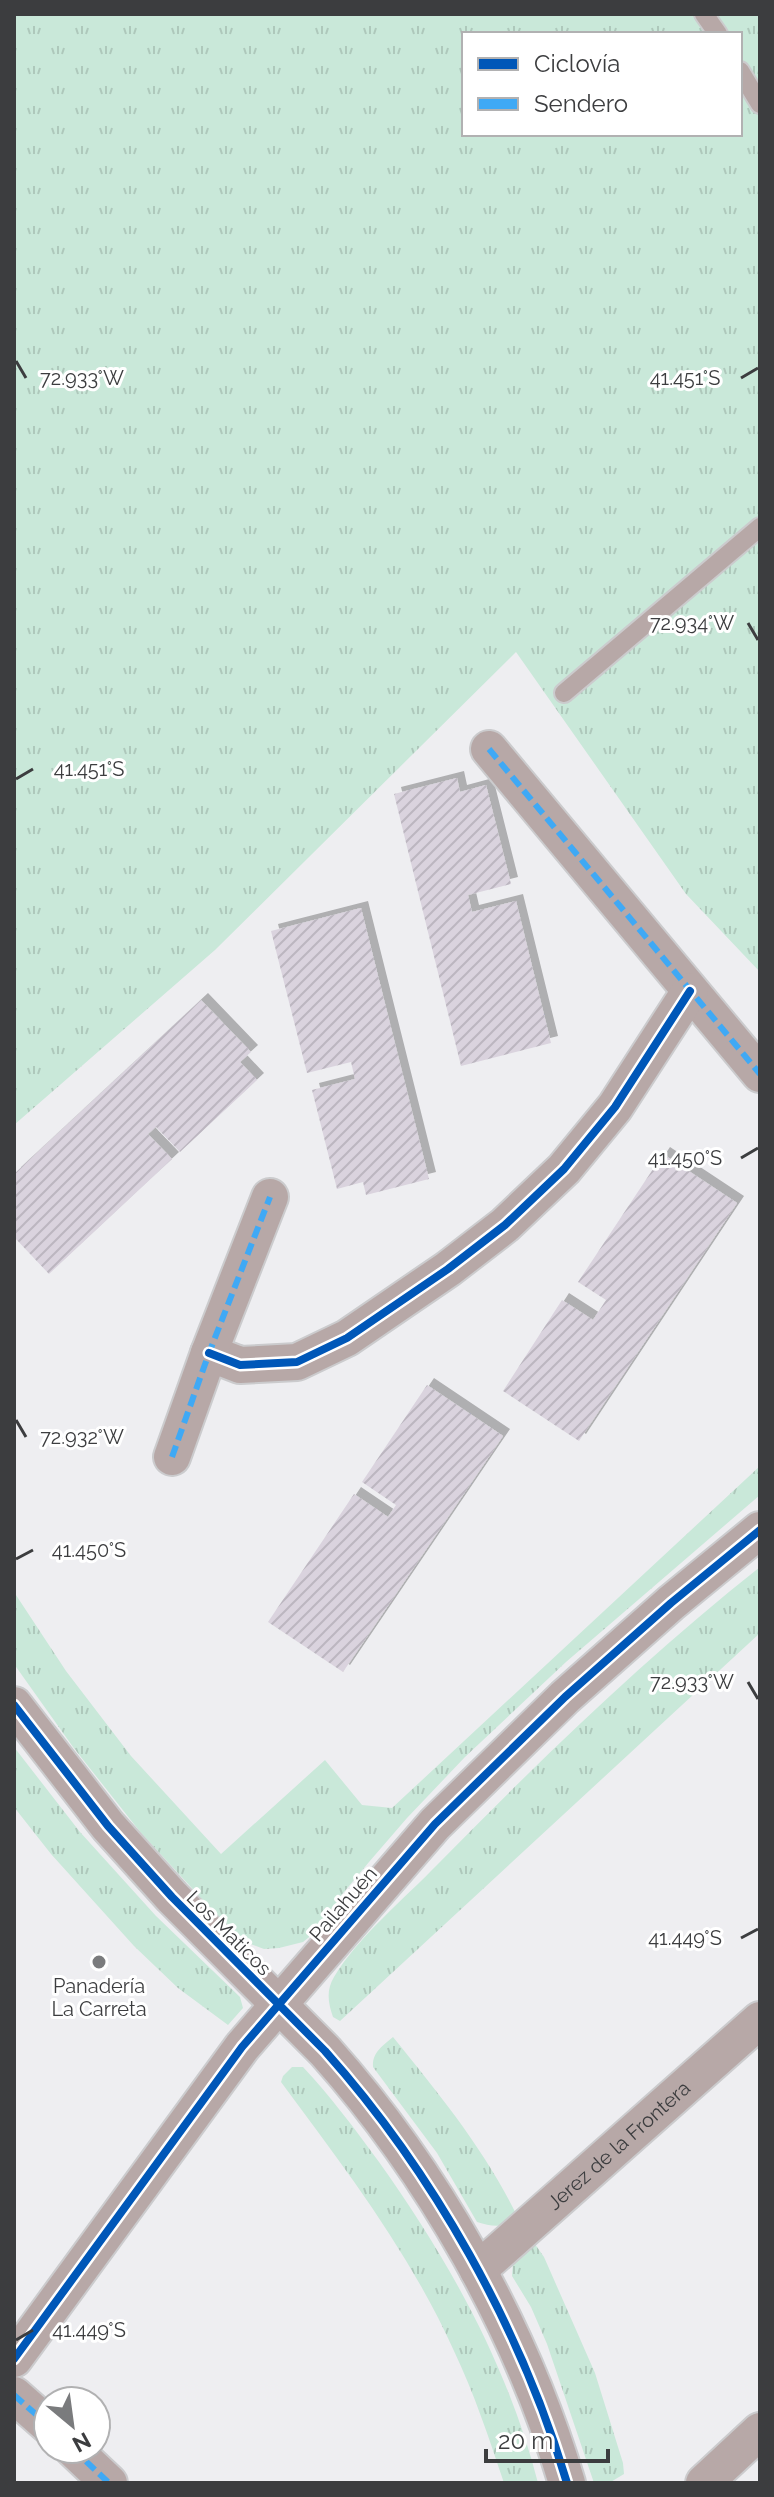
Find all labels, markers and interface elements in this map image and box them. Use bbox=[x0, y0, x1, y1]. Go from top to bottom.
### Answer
legend bbox=[462, 32, 742, 136]
text: Ciclovía bbox=[534, 49, 620, 78]
text: Sendero bbox=[534, 89, 628, 118]
text: 72.933°W bbox=[40, 366, 124, 390]
text: 41.451°S bbox=[650, 366, 720, 390]
text: 72.934°W bbox=[650, 611, 734, 635]
text: 41.451°S bbox=[54, 757, 124, 781]
text: 41.450°S bbox=[648, 1146, 722, 1170]
text: 72.932°W bbox=[40, 1425, 124, 1449]
text: 41.450°S bbox=[52, 1538, 126, 1562]
text: 72.933°W bbox=[650, 1670, 734, 1694]
street label: Pailahuén bbox=[304, 1862, 382, 1946]
street label: Los Maticos bbox=[182, 1886, 276, 1980]
text: 41.449°S bbox=[648, 1926, 722, 1950]
marker: Panadería La Carreta bbox=[90, 1953, 108, 1971]
place label: Panadería La Carreta bbox=[51, 1974, 147, 2021]
street label: Jerez de la Frontera bbox=[542, 2076, 695, 2215]
text: 41.449°S bbox=[52, 2318, 126, 2342]
north arrow bbox=[32, 2385, 112, 2465]
scale bar bbox=[486, 2413, 608, 2463]
text: 20 m bbox=[498, 2426, 553, 2455]
text: N bbox=[68, 2427, 95, 2458]

